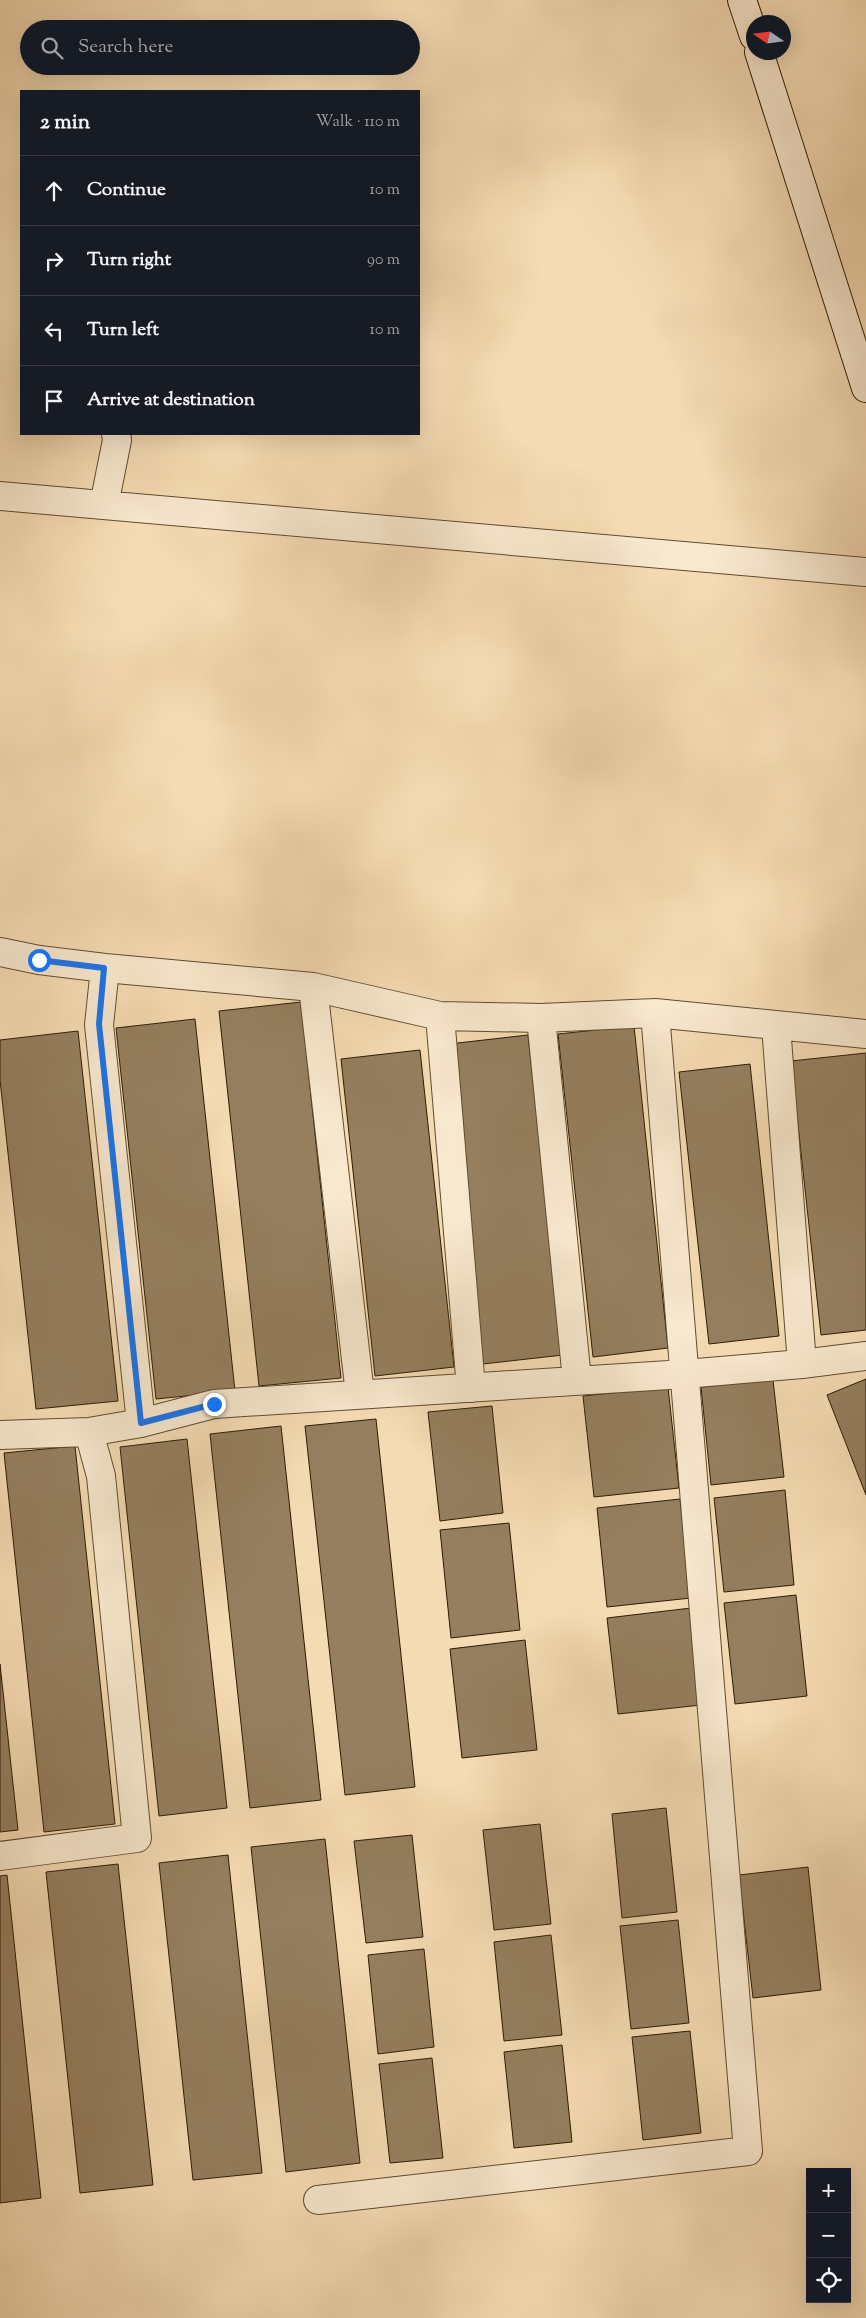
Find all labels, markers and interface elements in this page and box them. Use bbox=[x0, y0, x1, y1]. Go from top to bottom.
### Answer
north arrow bbox=[746, 15, 791, 60]
search box bbox=[20, 20, 420, 75]
icon: search bbox=[38, 34, 66, 62]
text: Search here bbox=[78, 34, 173, 61]
text: 2 min bbox=[40, 108, 90, 138]
text: Walk · 110 m bbox=[316, 111, 400, 134]
icon: ahead bbox=[40, 177, 68, 205]
text: Continue bbox=[87, 177, 166, 204]
text: 10 m bbox=[370, 179, 400, 202]
icon: right bbox=[40, 247, 68, 275]
text: Turn right bbox=[87, 247, 171, 274]
text: 90 m bbox=[367, 249, 400, 272]
icon: left bbox=[40, 317, 68, 345]
text: Turn left bbox=[87, 317, 159, 344]
text: 10 m bbox=[370, 319, 400, 342]
icon: arrive bbox=[40, 387, 68, 415]
text: Arrive at destination bbox=[87, 387, 255, 414]
route start bbox=[28, 949, 51, 972]
route end bbox=[203, 1393, 226, 1416]
map controls bbox=[806, 2168, 851, 2303]
button: + bbox=[806, 2168, 851, 2213]
button: − bbox=[806, 2213, 851, 2258]
button: locate bbox=[806, 2258, 851, 2303]

